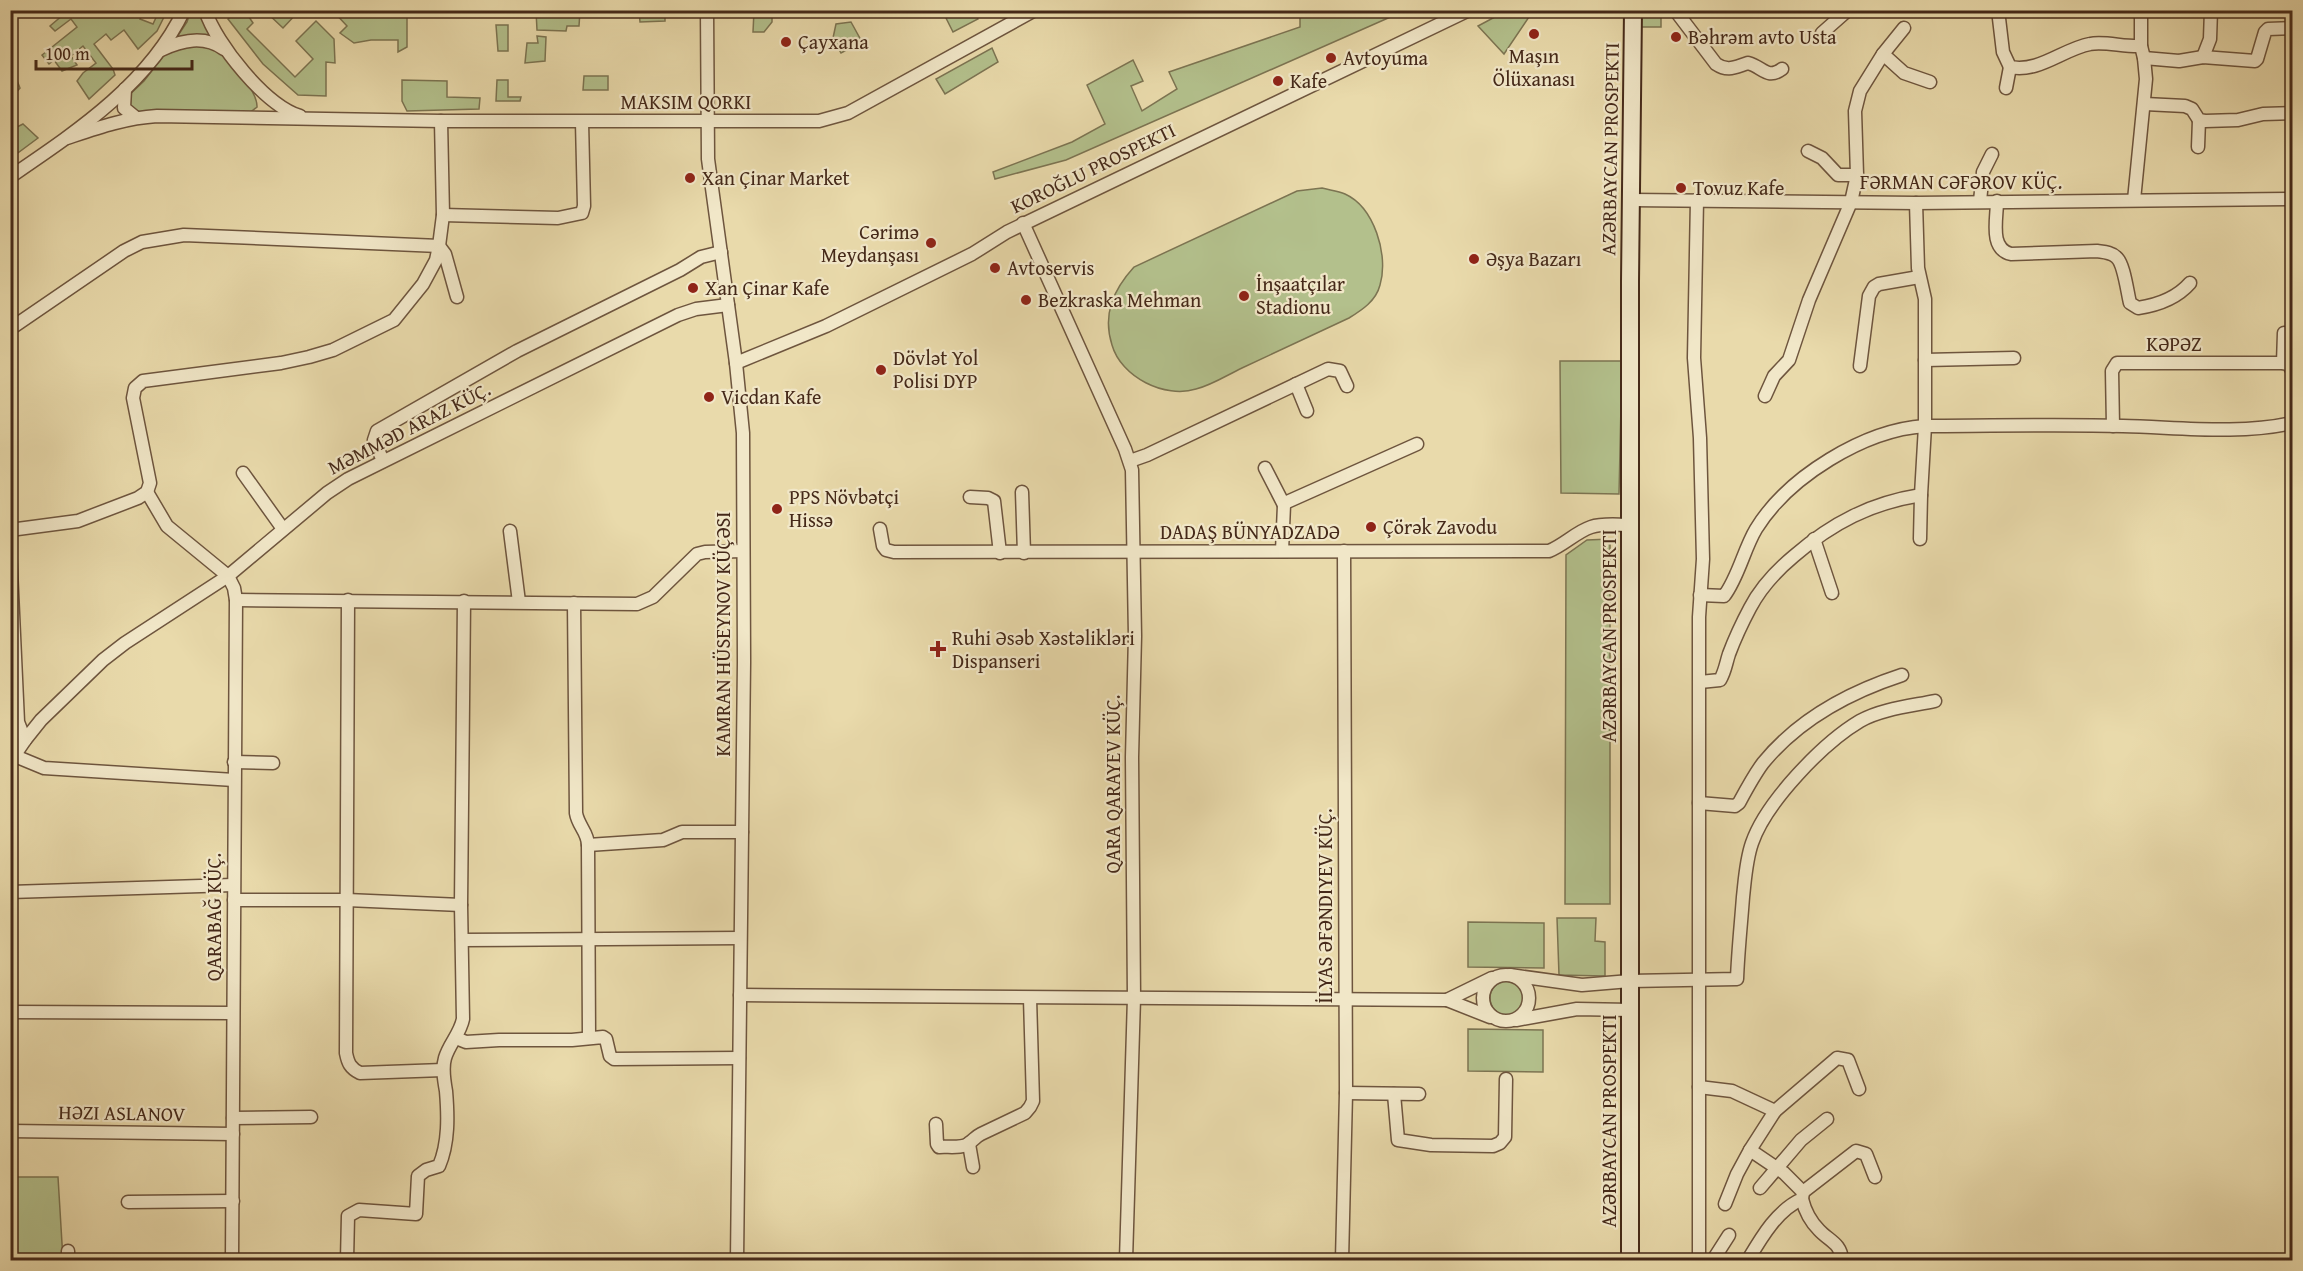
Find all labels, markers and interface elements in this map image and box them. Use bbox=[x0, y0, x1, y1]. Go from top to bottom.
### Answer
place label: Bəhrəm avto Usta bbox=[1688, 22, 1837, 51]
place label: Çayxana bbox=[798, 27, 869, 56]
marker: Maşın Ölüxanası bbox=[1527, 27, 1541, 41]
marker: Bəhrəm avto Usta bbox=[1669, 30, 1683, 44]
scale bar bbox=[36, 33, 192, 71]
marker: Çayxana bbox=[779, 35, 793, 49]
text: 100 m bbox=[45, 40, 90, 67]
place label: Maşın Ölüxanası bbox=[1493, 41, 1576, 93]
street label: AZƏRBAYCAN PROSPEKTI bbox=[1593, 42, 1626, 256]
place label: Avtoyuma bbox=[1343, 43, 1428, 72]
marker: Avtoyuma bbox=[1324, 51, 1338, 65]
place label: Kafe bbox=[1290, 66, 1327, 95]
marker: Kafe bbox=[1271, 74, 1285, 88]
street label: MAKSIM QORKI bbox=[621, 87, 751, 116]
street label: KOROĞLU PROSPEKTI bbox=[1005, 115, 1180, 220]
place label: Xan Çinar Market bbox=[702, 163, 850, 192]
street label: FƏRMAN CƏFƏROV KÜÇ. bbox=[1860, 167, 2062, 196]
marker: Xan Çinar Market bbox=[683, 171, 697, 185]
place label: Tovuz Kafe bbox=[1693, 173, 1784, 202]
marker: Tovuz Kafe bbox=[1674, 181, 1688, 195]
place label: Cərimə Meydanşası bbox=[821, 217, 919, 269]
marker: Cərimə Meydanşası bbox=[924, 236, 938, 250]
place label: Əşya Bazarı bbox=[1486, 244, 1582, 273]
marker: Əşya Bazarı bbox=[1467, 252, 1481, 266]
place label: Avtoservis bbox=[1007, 253, 1095, 282]
marker: Avtoservis bbox=[988, 261, 1002, 275]
place label: İnşaatçılar Stadionu bbox=[1256, 269, 1345, 321]
place label: Xan Çinar Kafe bbox=[705, 273, 829, 302]
marker: Xan Çinar Kafe bbox=[686, 281, 700, 295]
place label: Bezkraska Mehman bbox=[1038, 285, 1201, 314]
marker: İnşaatçılar Stadionu bbox=[1237, 289, 1251, 303]
marker: Bezkraska Mehman bbox=[1019, 293, 1033, 307]
street label: KƏPƏZ bbox=[2146, 329, 2202, 358]
place label: Dövlət Yol Polisi DYP bbox=[893, 343, 979, 395]
marker: Dövlət Yol Polisi DYP bbox=[874, 363, 888, 377]
street label: MƏMMƏD ARAZ KÜÇ. bbox=[322, 374, 495, 481]
place label: Vicdan Kafe bbox=[721, 382, 821, 411]
marker: Vicdan Kafe bbox=[702, 390, 716, 404]
place label: PPS Növbətçi Hissə bbox=[789, 482, 899, 534]
marker: PPS Növbətçi Hissə bbox=[770, 502, 784, 516]
street label: KAMRAN HÜSEYNOV KÜÇƏSI bbox=[708, 512, 737, 756]
place label: Çörək Zavodu bbox=[1383, 512, 1497, 541]
street label: DADAŞ BÜNYADZADƏ bbox=[1160, 517, 1340, 546]
marker: Çörək Zavodu bbox=[1364, 520, 1378, 534]
street label: AZƏRBAYCAN PROSPEKTI bbox=[1594, 529, 1623, 743]
place label: Ruhi Əsəb Xəstəlikləri Dispanseri bbox=[952, 623, 1135, 675]
marker: Ruhi Əsəb Xəstəlikləri Dispanseri bbox=[929, 640, 947, 658]
street label: QARA QARAYEV KÜÇ. bbox=[1098, 695, 1127, 873]
street label: İLYAS ƏFƏNDIYEV KÜÇ. bbox=[1310, 809, 1339, 1004]
street label: QARABAĞ KÜÇ. bbox=[199, 853, 228, 981]
street label: AZƏRBAYCAN PROSPEKTI bbox=[1594, 1014, 1623, 1228]
street label: HƏZI ASLANOV bbox=[58, 1097, 186, 1128]

